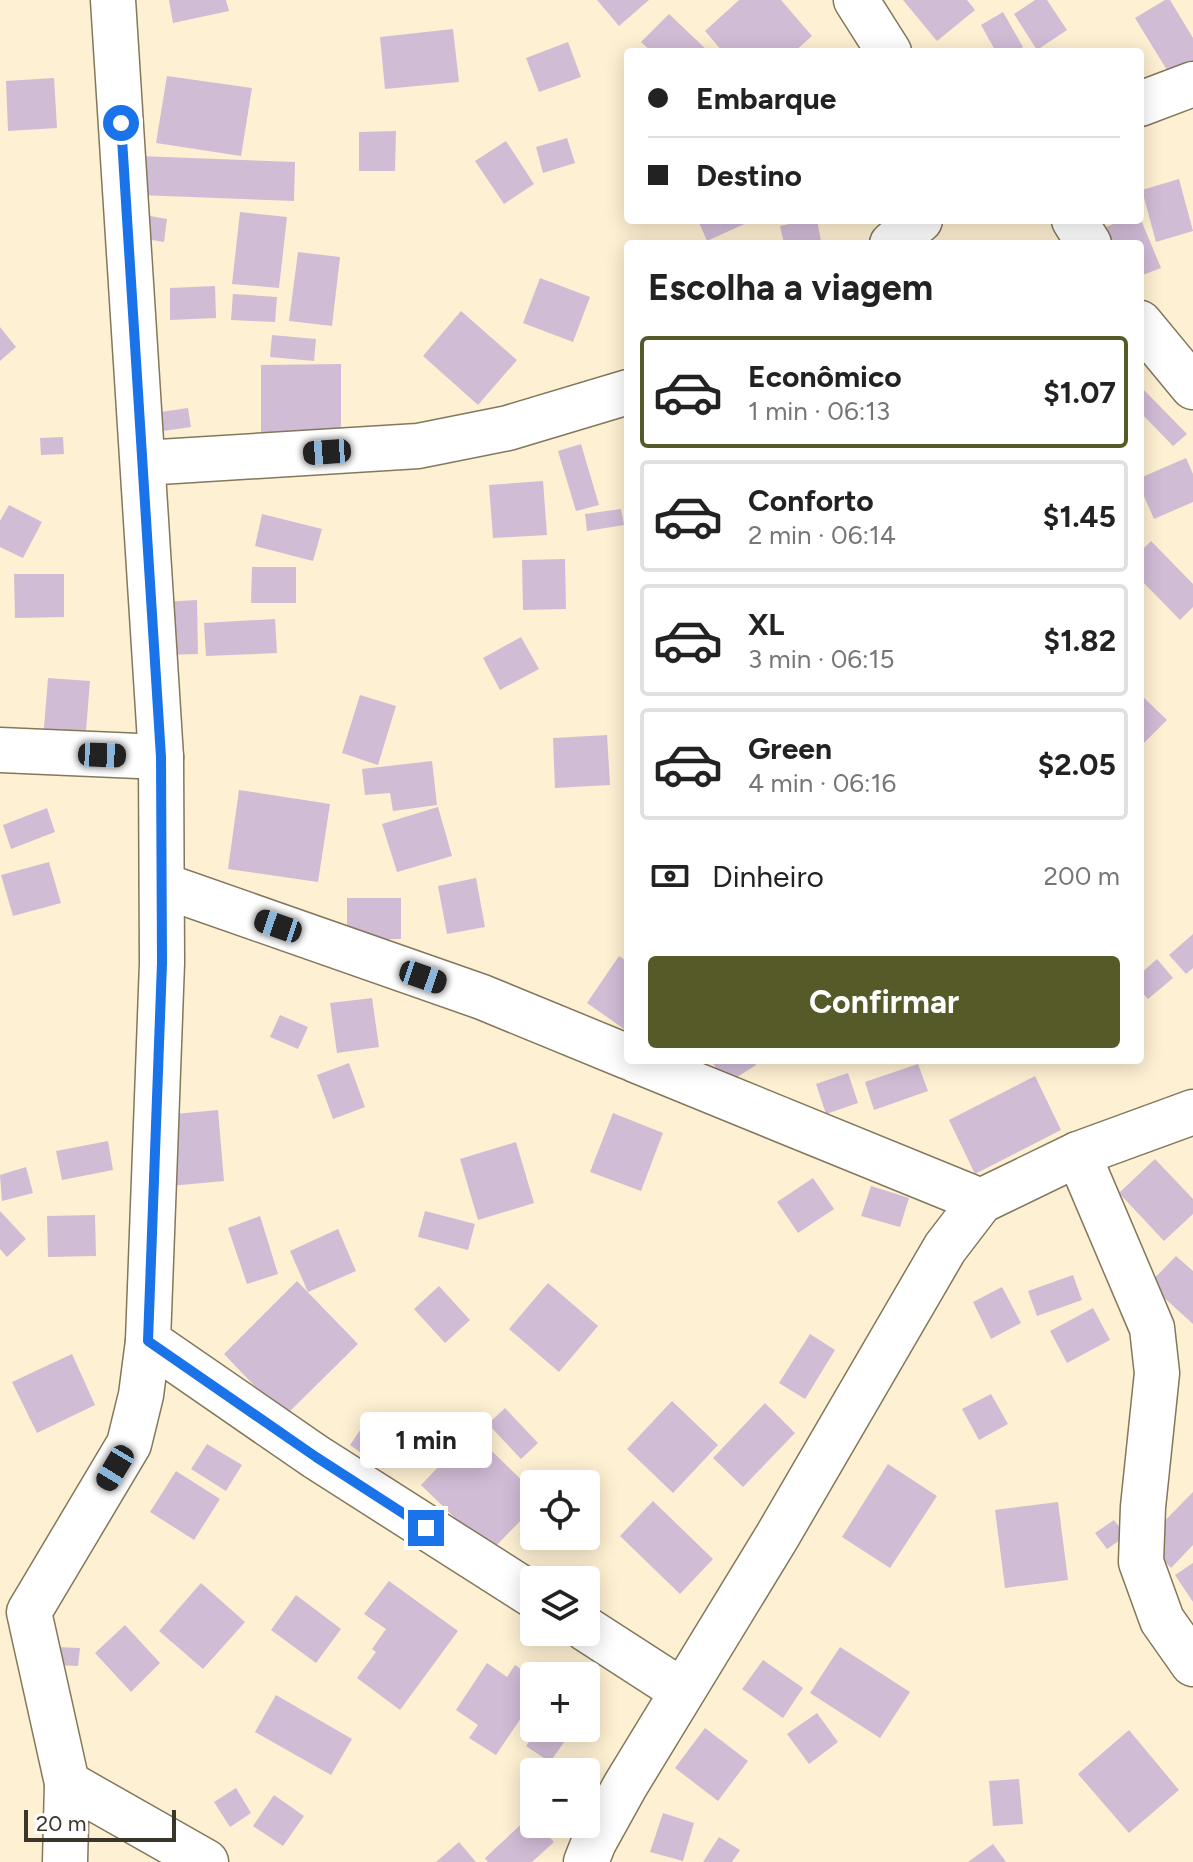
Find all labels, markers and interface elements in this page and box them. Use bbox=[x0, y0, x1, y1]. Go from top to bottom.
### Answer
text: Embarque bbox=[696, 80, 837, 117]
route start bbox=[103, 105, 139, 141]
text: Destino bbox=[696, 157, 802, 194]
text: Escolha a viagem bbox=[648, 266, 933, 309]
icon: car bbox=[652, 356, 724, 428]
text: Econômico bbox=[748, 358, 902, 395]
text: $1.07 bbox=[1043, 374, 1116, 411]
text: 1 min · 06:13 bbox=[748, 395, 890, 427]
car bbox=[302, 438, 352, 466]
icon: car bbox=[652, 480, 724, 552]
text: Conforto bbox=[748, 482, 874, 519]
text: $1.45 bbox=[1043, 498, 1116, 535]
text: 2 min · 06:14 bbox=[748, 519, 896, 551]
icon: car bbox=[652, 604, 724, 676]
text: XL bbox=[748, 606, 784, 643]
text: $1.82 bbox=[1044, 622, 1116, 659]
text: 3 min · 06:15 bbox=[748, 643, 894, 675]
icon: car bbox=[652, 728, 724, 800]
text: Green bbox=[748, 730, 832, 767]
car bbox=[78, 742, 126, 768]
text: $2.05 bbox=[1038, 746, 1116, 783]
text: 4 min · 06:16 bbox=[748, 767, 896, 799]
icon: cash bbox=[648, 854, 692, 898]
text: Dinheiro bbox=[712, 858, 824, 895]
text: 200 m bbox=[1044, 860, 1120, 892]
car bbox=[251, 907, 305, 945]
button: Confirmar bbox=[648, 956, 1120, 1048]
car bbox=[396, 958, 450, 996]
callout: 1 min bbox=[360, 1412, 492, 1468]
text: 1 min bbox=[395, 1424, 457, 1456]
car bbox=[92, 1441, 138, 1495]
map controls bbox=[520, 1470, 600, 1838]
button: locate bbox=[520, 1470, 600, 1550]
route end bbox=[408, 1510, 444, 1546]
button: layers bbox=[520, 1566, 600, 1646]
button: + bbox=[520, 1662, 600, 1742]
button: − bbox=[520, 1758, 600, 1838]
scale bar bbox=[24, 1806, 176, 1842]
text: 20 m bbox=[36, 1810, 87, 1837]

